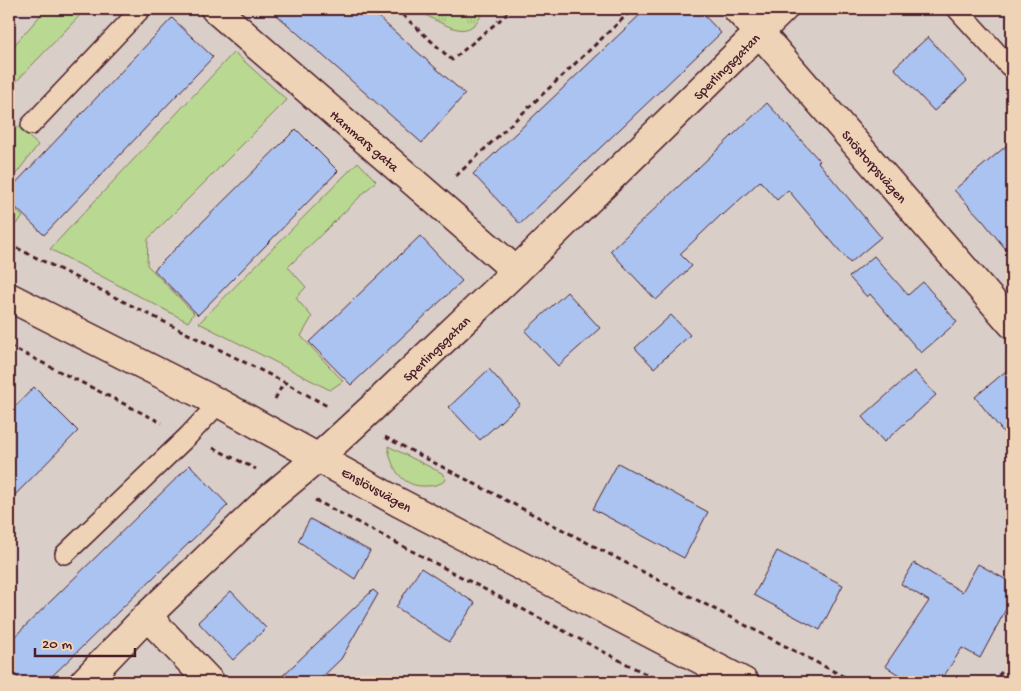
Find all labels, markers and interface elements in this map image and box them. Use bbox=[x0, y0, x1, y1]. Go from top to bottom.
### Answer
street label: Sperlingsgatan bbox=[691, 31, 765, 105]
street label: Hammars gata bbox=[325, 107, 402, 177]
street label: Snöstorpsvägen bbox=[837, 128, 910, 208]
street label: Sperlingsgatan bbox=[400, 313, 475, 386]
street label: Enslövsvägen bbox=[338, 465, 414, 518]
scale bar bbox=[35, 626, 135, 658]
text: 20 m bbox=[42, 636, 72, 654]

